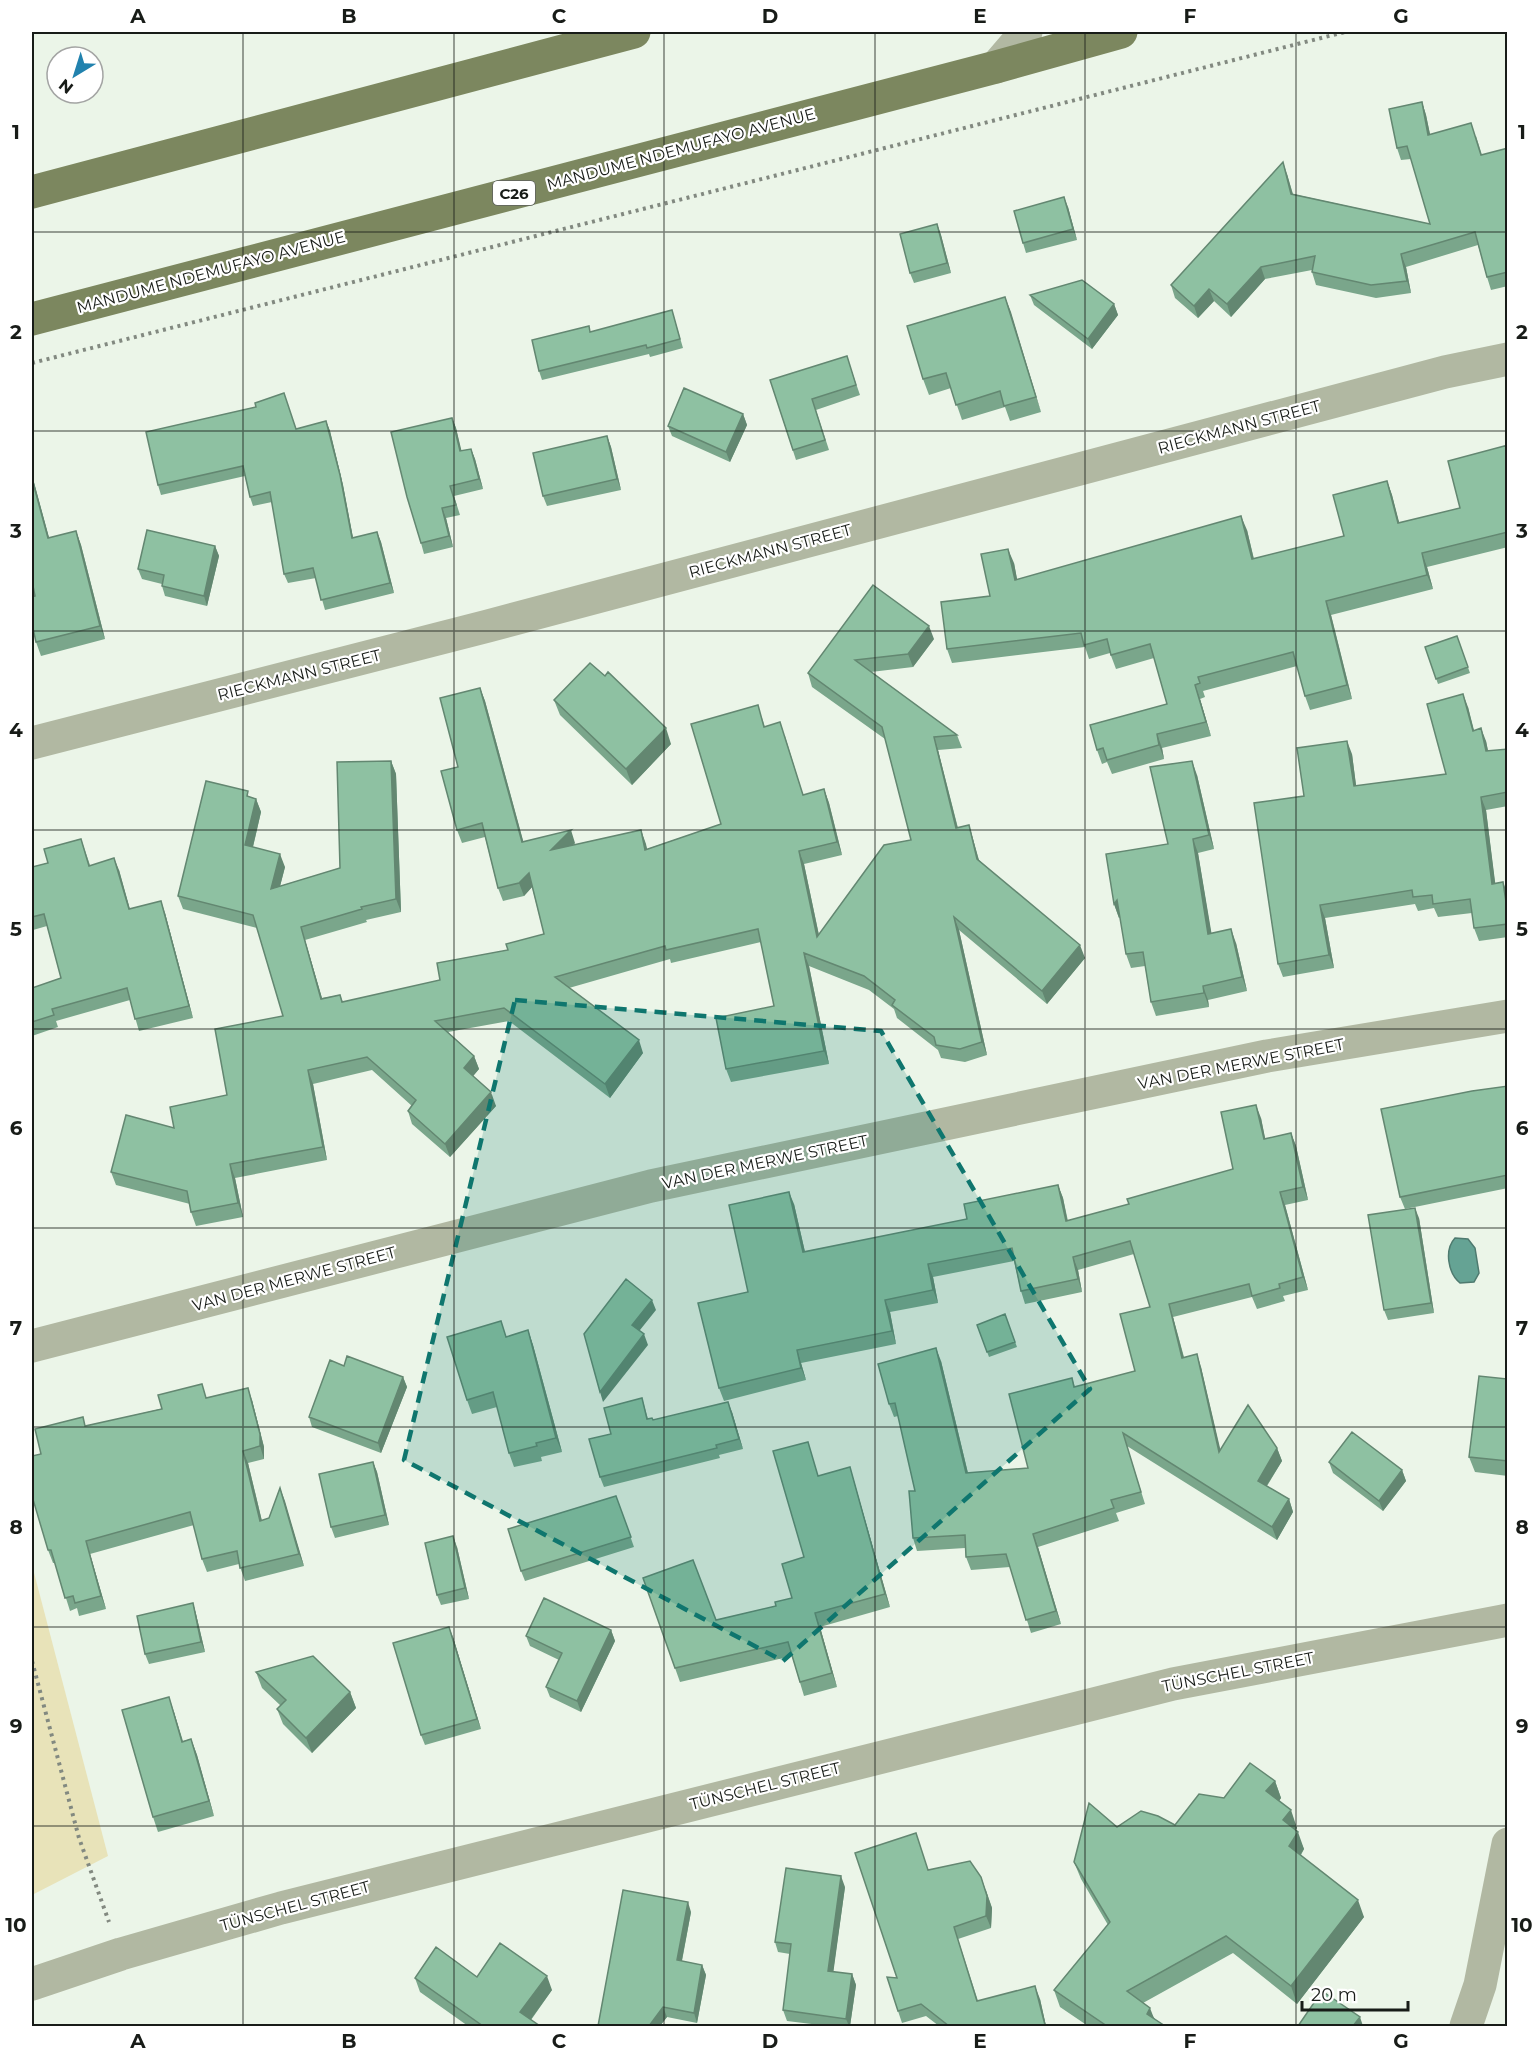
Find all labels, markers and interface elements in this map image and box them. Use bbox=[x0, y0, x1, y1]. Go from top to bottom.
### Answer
text: A bbox=[129, 4, 146, 28]
text: B bbox=[341, 4, 357, 28]
text: C bbox=[552, 4, 567, 28]
text: D bbox=[762, 4, 778, 28]
text: E bbox=[973, 4, 987, 28]
text: F bbox=[1184, 4, 1197, 28]
text: G bbox=[1393, 4, 1409, 28]
north arrow bbox=[45, 45, 105, 105]
text: N bbox=[55, 75, 77, 98]
street label: MANDUME NDEMUFAYO AVENUE bbox=[545, 104, 817, 194]
text: 1 bbox=[12, 120, 20, 144]
text: 1 bbox=[1518, 120, 1526, 144]
road number: C26 bbox=[493, 181, 535, 205]
street label: MANDUME NDEMUFAYO AVENUE bbox=[75, 227, 347, 317]
text: 2 bbox=[10, 320, 22, 344]
text: 2 bbox=[1516, 320, 1528, 344]
street label: RIECKMANN STREET bbox=[1156, 396, 1323, 458]
text: 3 bbox=[9, 519, 22, 543]
text: 3 bbox=[1515, 519, 1528, 543]
street label: RIECKMANN STREET bbox=[687, 520, 854, 582]
street label: RIECKMANN STREET bbox=[215, 645, 383, 705]
text: 4 bbox=[9, 718, 23, 742]
text: 4 bbox=[1515, 718, 1529, 742]
text: 5 bbox=[10, 917, 22, 941]
text: 5 bbox=[1516, 917, 1528, 941]
street label: VAN DER MERWE STREET bbox=[1136, 1034, 1347, 1093]
text: 6 bbox=[10, 1116, 23, 1140]
text: 6 bbox=[1516, 1116, 1529, 1140]
street label: VAN DER MERWE STREET bbox=[660, 1131, 870, 1193]
street label: VAN DER MERWE STREET bbox=[190, 1242, 399, 1315]
text: 7 bbox=[10, 1316, 22, 1340]
text: 7 bbox=[1516, 1316, 1528, 1340]
text: 8 bbox=[9, 1515, 23, 1539]
text: 8 bbox=[1515, 1515, 1529, 1539]
street label: TÜNSCHEL STREET bbox=[1160, 1647, 1316, 1696]
text: 9 bbox=[10, 1714, 22, 1738]
text: 9 bbox=[1516, 1714, 1528, 1738]
street label: TÜNSCHEL STREET bbox=[688, 1757, 843, 1814]
street label: TÜNSCHEL STREET bbox=[218, 1876, 373, 1935]
text: 10 bbox=[5, 1913, 27, 1937]
text: 10 bbox=[1511, 1913, 1533, 1937]
scale bar bbox=[1302, 1974, 1408, 2012]
text: 20 m bbox=[1311, 1984, 1357, 2006]
text: A bbox=[129, 2029, 146, 2053]
text: B bbox=[341, 2029, 357, 2053]
text: C bbox=[552, 2029, 567, 2053]
text: D bbox=[762, 2029, 778, 2053]
text: E bbox=[973, 2029, 987, 2053]
text: F bbox=[1184, 2029, 1197, 2053]
text: G bbox=[1393, 2029, 1409, 2053]

